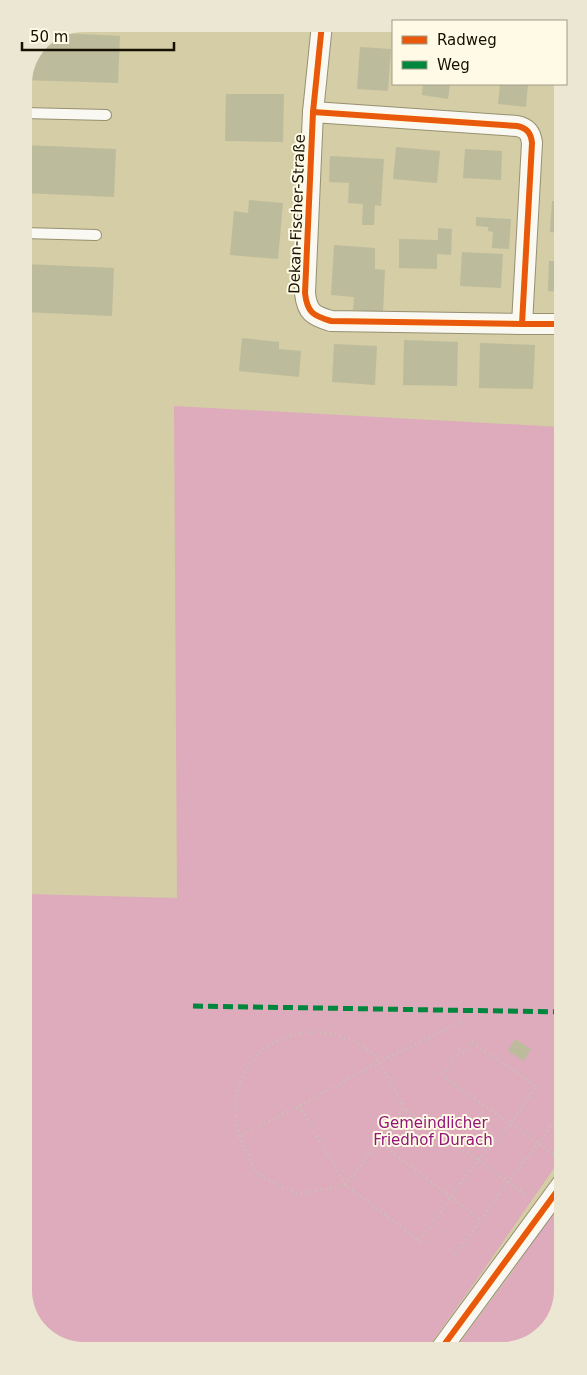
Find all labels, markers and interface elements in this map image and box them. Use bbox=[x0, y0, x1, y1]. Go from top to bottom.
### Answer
scale bar bbox=[22, 20, 175, 52]
legend bbox=[392, 20, 567, 85]
text: 50 m bbox=[30, 28, 68, 46]
text: Radweg bbox=[437, 31, 497, 49]
text: Weg bbox=[437, 56, 470, 74]
street label: Dekan-Fischer-Straße bbox=[285, 134, 309, 294]
park label: Gemeindlicher Friedhof Durach bbox=[373, 1114, 493, 1149]

